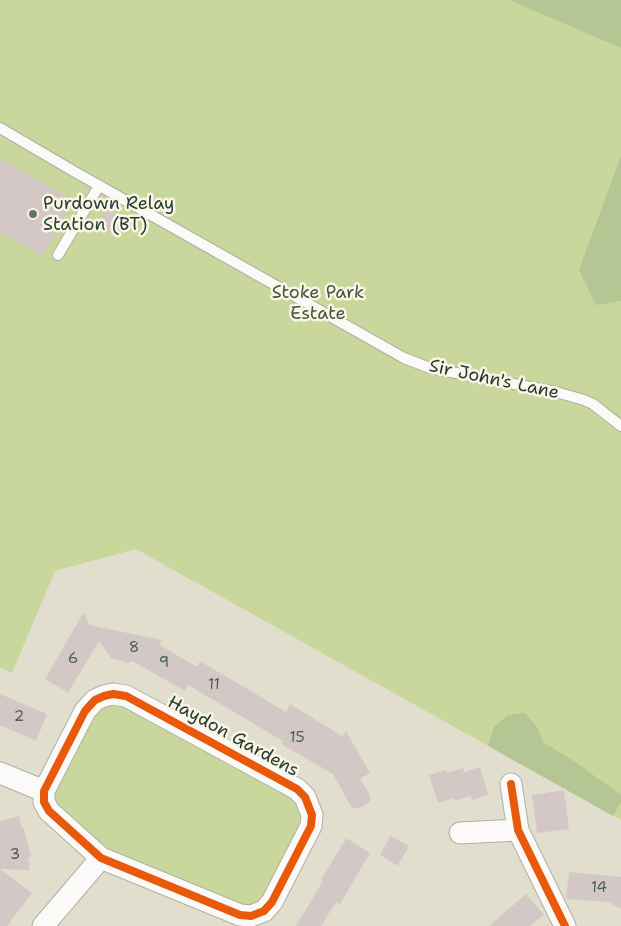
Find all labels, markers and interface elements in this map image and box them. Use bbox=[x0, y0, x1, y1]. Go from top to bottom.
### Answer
place label: Purdown Relay Station (BT) bbox=[43, 193, 174, 235]
marker: Purdown Relay Station (BT) bbox=[27, 208, 39, 220]
park label: Stoke Park Estate bbox=[272, 282, 364, 324]
street label: Sir John's Lane bbox=[427, 356, 561, 404]
house number: 8 bbox=[129, 639, 139, 657]
house number: 6 bbox=[68, 650, 78, 668]
house number: 9 bbox=[159, 654, 169, 672]
house number: 11 bbox=[208, 676, 220, 694]
street label: Haydon Gardens bbox=[164, 692, 302, 782]
house number: 2 bbox=[14, 708, 24, 726]
house number: 15 bbox=[289, 729, 305, 747]
house number: 3 bbox=[10, 846, 20, 864]
house number: 14 bbox=[591, 879, 607, 897]

